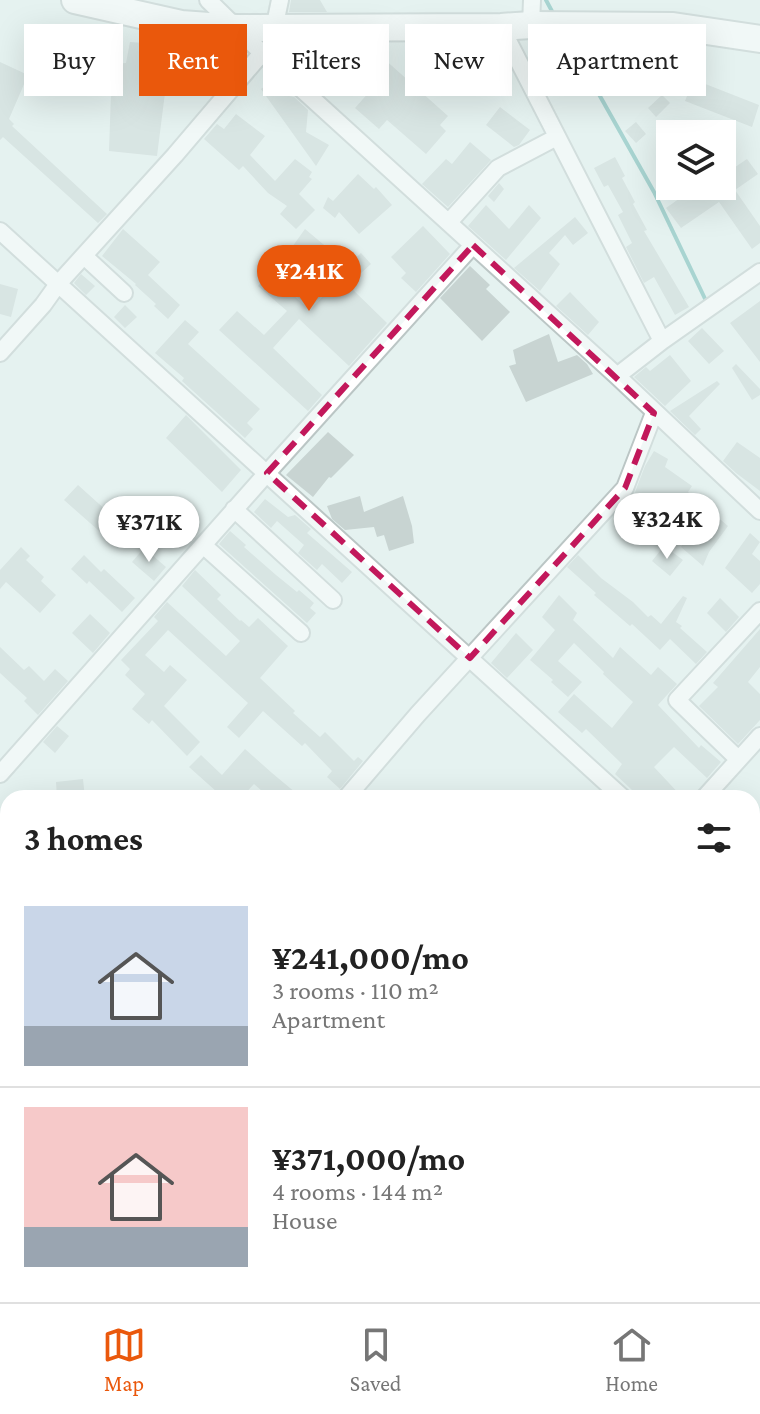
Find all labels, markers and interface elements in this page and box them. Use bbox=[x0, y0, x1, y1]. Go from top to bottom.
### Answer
chip: Buy bbox=[24, 24, 123, 96]
chip: Rent bbox=[139, 24, 247, 96]
chip: Filters bbox=[263, 24, 389, 96]
chip: New bbox=[405, 24, 512, 96]
chip: Apartment bbox=[528, 24, 706, 96]
map controls bbox=[656, 120, 736, 200]
button: layers bbox=[656, 120, 736, 200]
pin: ¥241K bbox=[253, 245, 365, 313]
text: ¥241K bbox=[275, 256, 343, 285]
pin: ¥324K bbox=[611, 493, 723, 561]
pin: ¥371K bbox=[93, 496, 205, 564]
text: ¥324K bbox=[632, 504, 702, 533]
text: ¥371K bbox=[116, 507, 182, 536]
icon: filters bbox=[692, 816, 736, 860]
text: 3 homes bbox=[24, 820, 143, 857]
icon: home bbox=[88, 938, 184, 1034]
text: ¥241,000/mo bbox=[272, 939, 469, 976]
text: 3 rooms · 110 m² bbox=[272, 976, 439, 1005]
text: Apartment bbox=[272, 1005, 385, 1034]
icon: home bbox=[88, 1139, 184, 1235]
text: ¥371,000/mo bbox=[272, 1140, 465, 1177]
text: 4 rooms · 144 m² bbox=[272, 1177, 443, 1206]
text: House bbox=[272, 1206, 337, 1235]
tab: Map bbox=[102, 1323, 146, 1396]
tab: Saved bbox=[350, 1323, 401, 1396]
tab: Home bbox=[605, 1323, 658, 1396]

